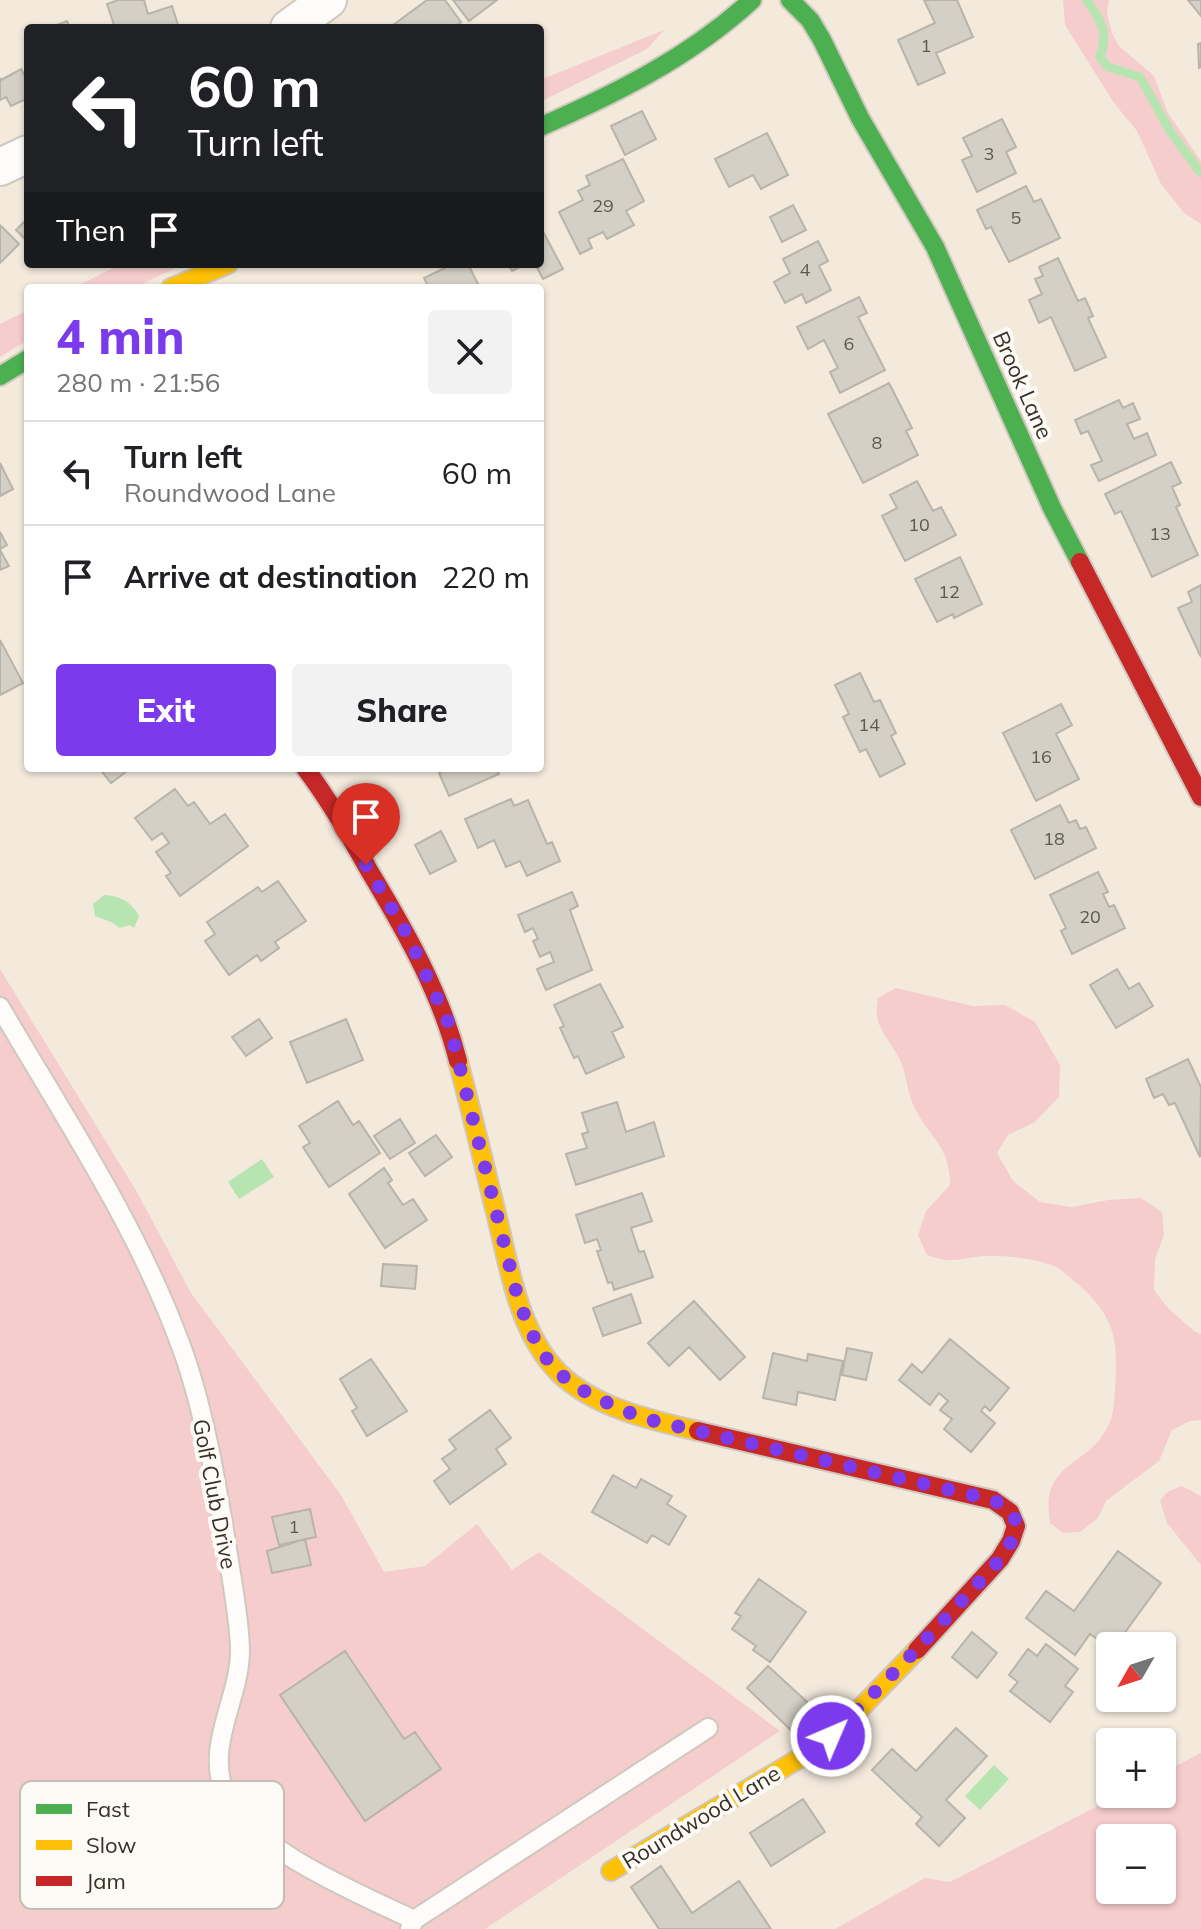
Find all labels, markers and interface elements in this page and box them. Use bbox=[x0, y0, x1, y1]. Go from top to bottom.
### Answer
house number: 1 bbox=[921, 34, 931, 57]
text: 60 m bbox=[188, 51, 321, 121]
icon: left bbox=[56, 56, 160, 160]
text: Turn left bbox=[188, 120, 324, 165]
house number: 3 bbox=[984, 142, 994, 165]
house number: 29 bbox=[592, 194, 614, 217]
house number: 5 bbox=[1011, 206, 1022, 229]
icon: arrive bbox=[142, 208, 186, 252]
text: Then bbox=[56, 211, 126, 249]
house number: 4 bbox=[800, 258, 811, 281]
text: 4 min bbox=[56, 306, 185, 366]
button: close bbox=[428, 310, 512, 394]
street label: Brook Lane bbox=[987, 327, 1059, 443]
house number: 6 bbox=[844, 332, 854, 355]
text: 280 m · 21:56 bbox=[56, 366, 220, 399]
house number: 8 bbox=[872, 431, 882, 454]
text: Turn left bbox=[124, 438, 242, 476]
icon: left bbox=[56, 451, 100, 495]
text: 60 m bbox=[442, 454, 512, 492]
text: Roundwood Lane bbox=[124, 476, 336, 509]
house number: 10 bbox=[908, 513, 930, 536]
house number: 13 bbox=[1149, 522, 1171, 545]
icon: arrive bbox=[56, 555, 100, 599]
text: Arrive at destination bbox=[124, 558, 418, 596]
text: 220 m bbox=[442, 558, 530, 596]
house number: 12 bbox=[938, 580, 960, 603]
button: Exit bbox=[56, 664, 276, 756]
button: Share bbox=[292, 664, 512, 756]
house number: 14 bbox=[858, 713, 880, 736]
house number: 16 bbox=[1030, 745, 1052, 768]
pin bbox=[332, 783, 400, 865]
icon: arrive bbox=[344, 795, 388, 839]
house number: 18 bbox=[1043, 827, 1065, 850]
house number: 20 bbox=[1079, 905, 1101, 928]
street label: Golf Club Drive bbox=[187, 1417, 243, 1571]
house number: 1 bbox=[289, 1515, 299, 1538]
north arrow bbox=[1096, 1632, 1176, 1712]
map controls bbox=[1096, 1632, 1176, 1904]
position arrow bbox=[789, 1694, 873, 1778]
button: + bbox=[1096, 1728, 1176, 1808]
street label: Roundwood Lane bbox=[617, 1759, 785, 1875]
legend bbox=[20, 1781, 284, 1909]
text: Fast bbox=[86, 1795, 130, 1823]
button: − bbox=[1096, 1824, 1176, 1904]
text: Slow bbox=[86, 1831, 136, 1859]
text: Jam bbox=[86, 1867, 126, 1895]

